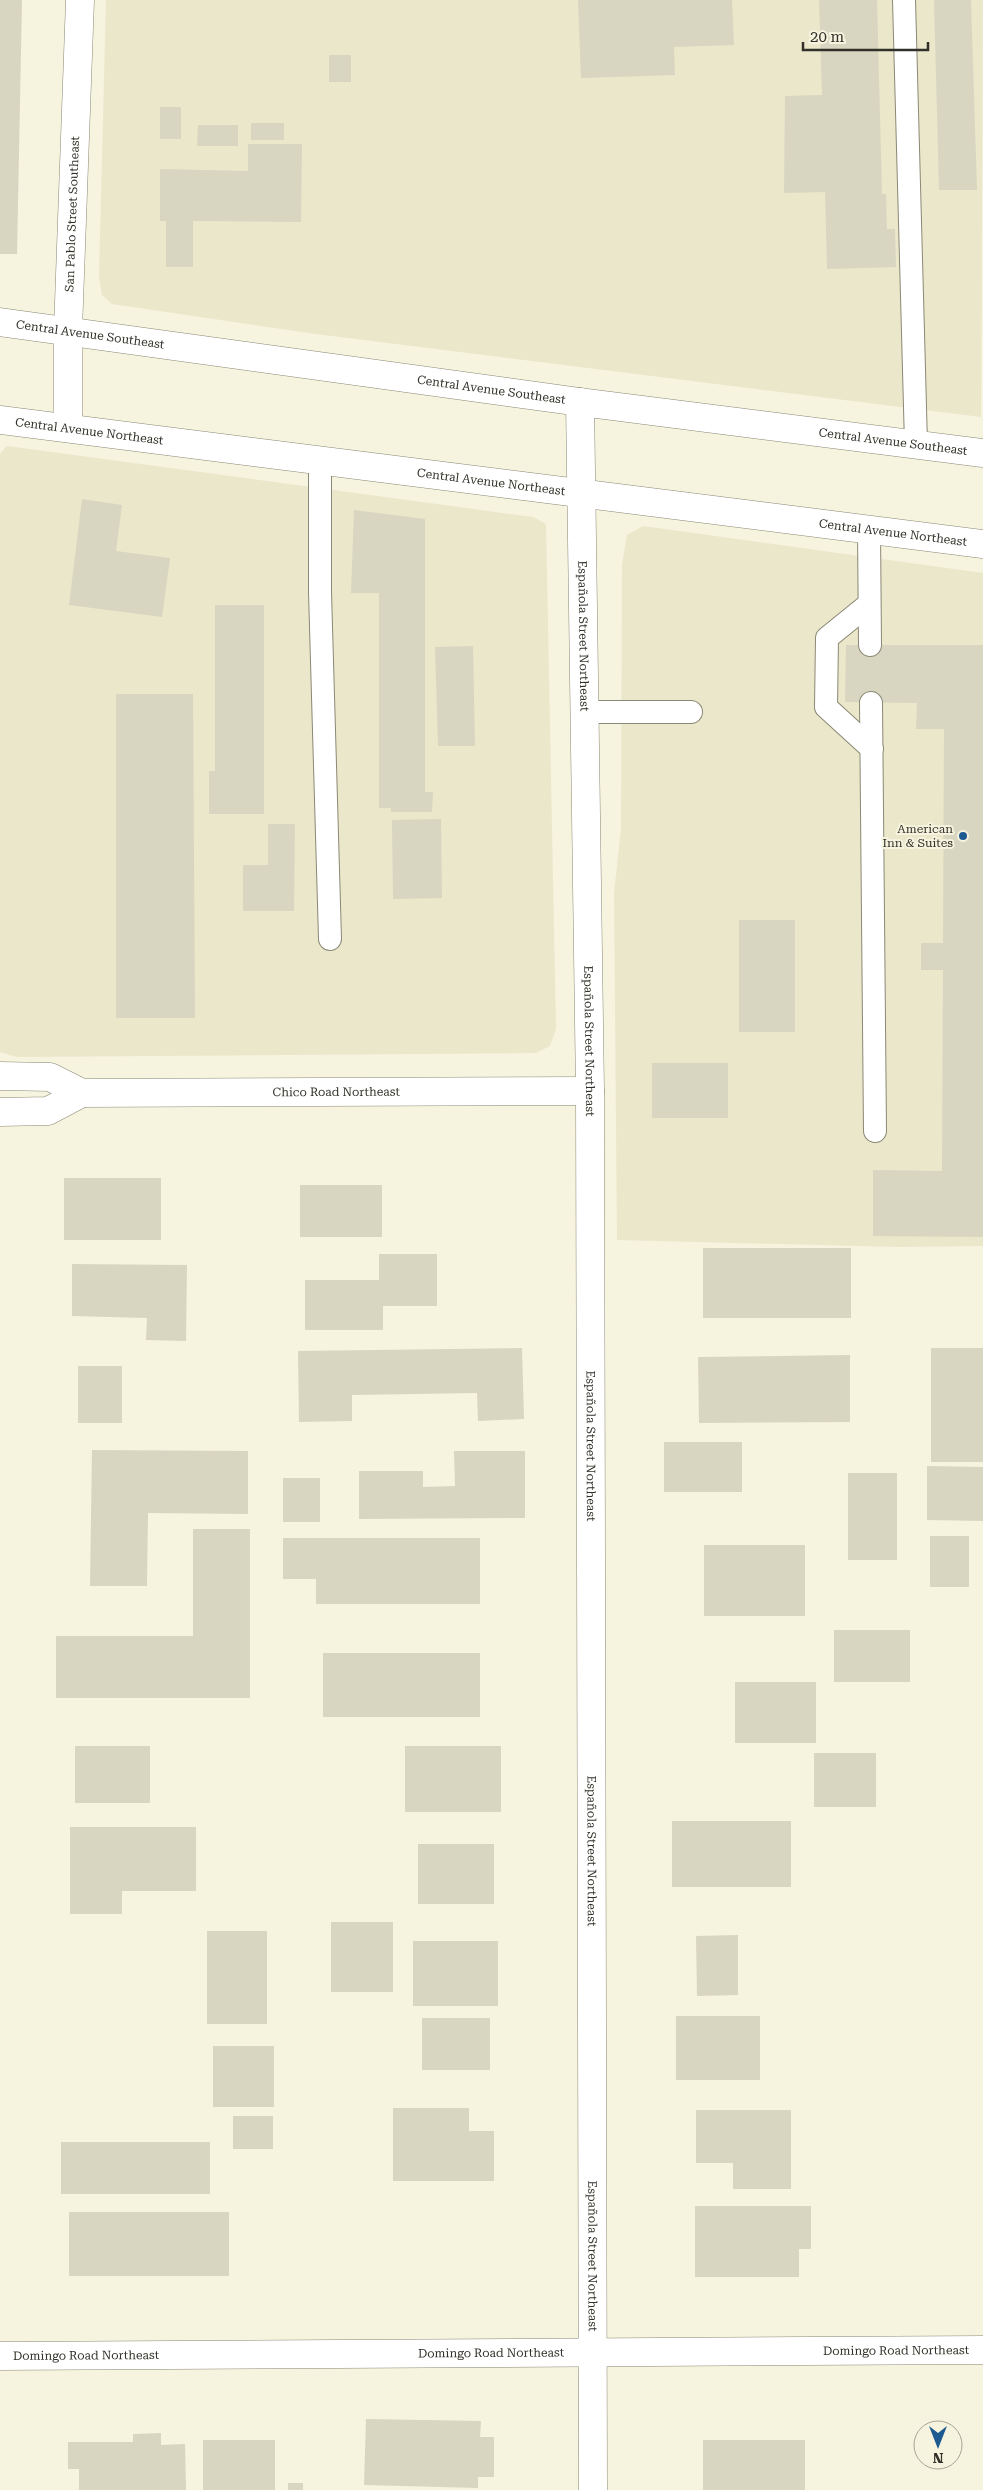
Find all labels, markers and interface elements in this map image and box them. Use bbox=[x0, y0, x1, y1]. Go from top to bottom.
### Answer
scale bar bbox=[803, 20, 928, 52]
text: 20 m bbox=[810, 28, 845, 46]
street label: San Pablo Street Southeast bbox=[62, 135, 82, 292]
street label: Central Avenue Southeast bbox=[15, 317, 166, 352]
street label: Central Avenue Southeast bbox=[416, 373, 567, 407]
street label: Central Avenue Northeast bbox=[14, 415, 165, 448]
street label: Central Avenue Southeast bbox=[818, 425, 969, 458]
street label: Central Avenue Northeast bbox=[416, 466, 566, 498]
street label: Central Avenue Northeast bbox=[818, 516, 968, 549]
street label: Española Street Northeast bbox=[575, 560, 591, 712]
place label: American Inn & Suites bbox=[883, 822, 953, 850]
marker: American Inn & Suites bbox=[957, 830, 969, 842]
street label: Española Street Northeast bbox=[581, 965, 597, 1117]
street label: Chico Road Northeast bbox=[272, 1085, 400, 1099]
street label: Española Street Northeast bbox=[584, 1370, 598, 1522]
street label: Española Street Northeast bbox=[584, 1775, 599, 1927]
street label: Española Street Northeast bbox=[585, 2180, 600, 2332]
street label: Domingo Road Northeast bbox=[823, 2343, 970, 2358]
street label: Domingo Road Northeast bbox=[418, 2346, 565, 2360]
street label: Domingo Road Northeast bbox=[13, 2348, 160, 2363]
north arrow bbox=[913, 2420, 963, 2470]
text: N bbox=[932, 2450, 943, 2466]

